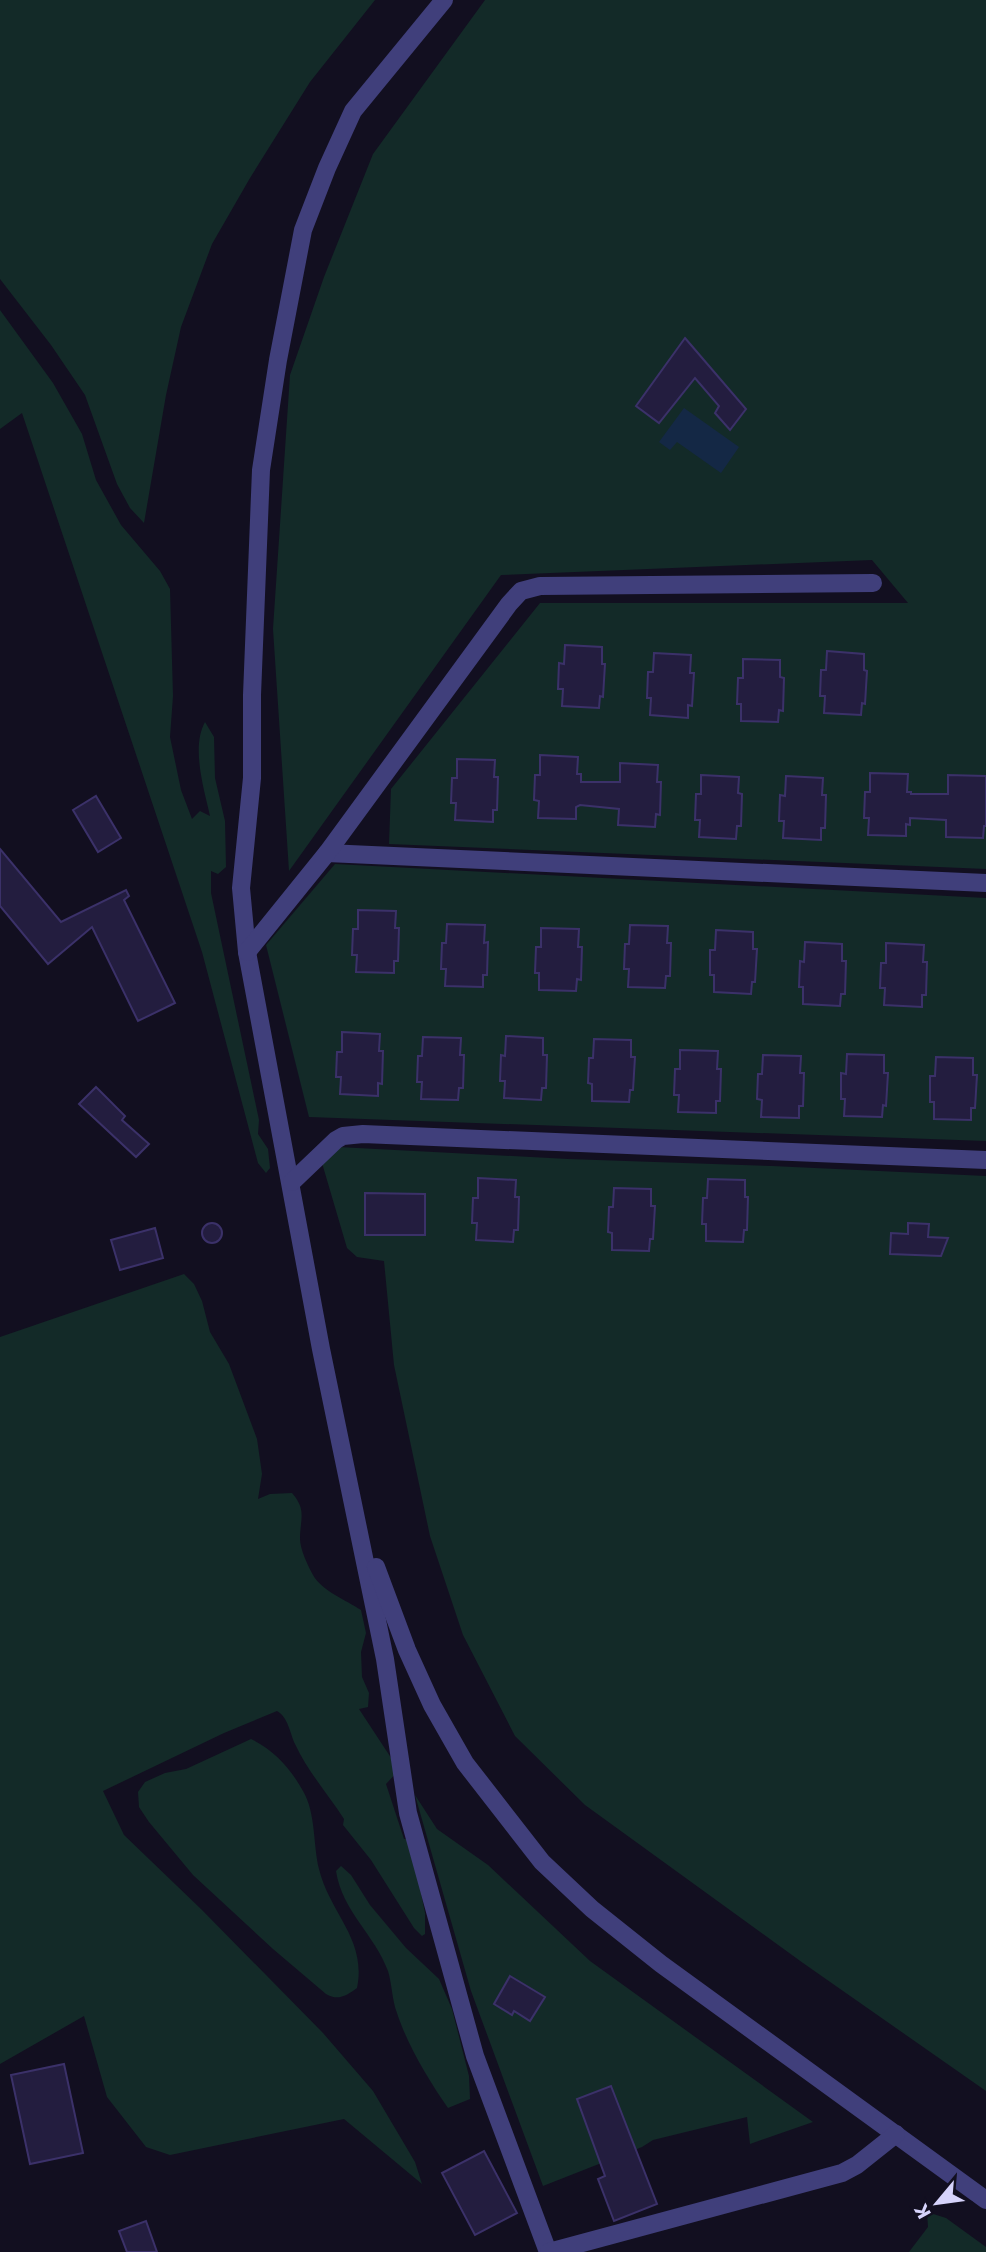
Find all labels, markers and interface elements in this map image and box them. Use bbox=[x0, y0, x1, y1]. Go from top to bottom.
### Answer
north arrow bbox=[902, 2168, 972, 2238]
text: K bbox=[908, 2199, 938, 2223]

